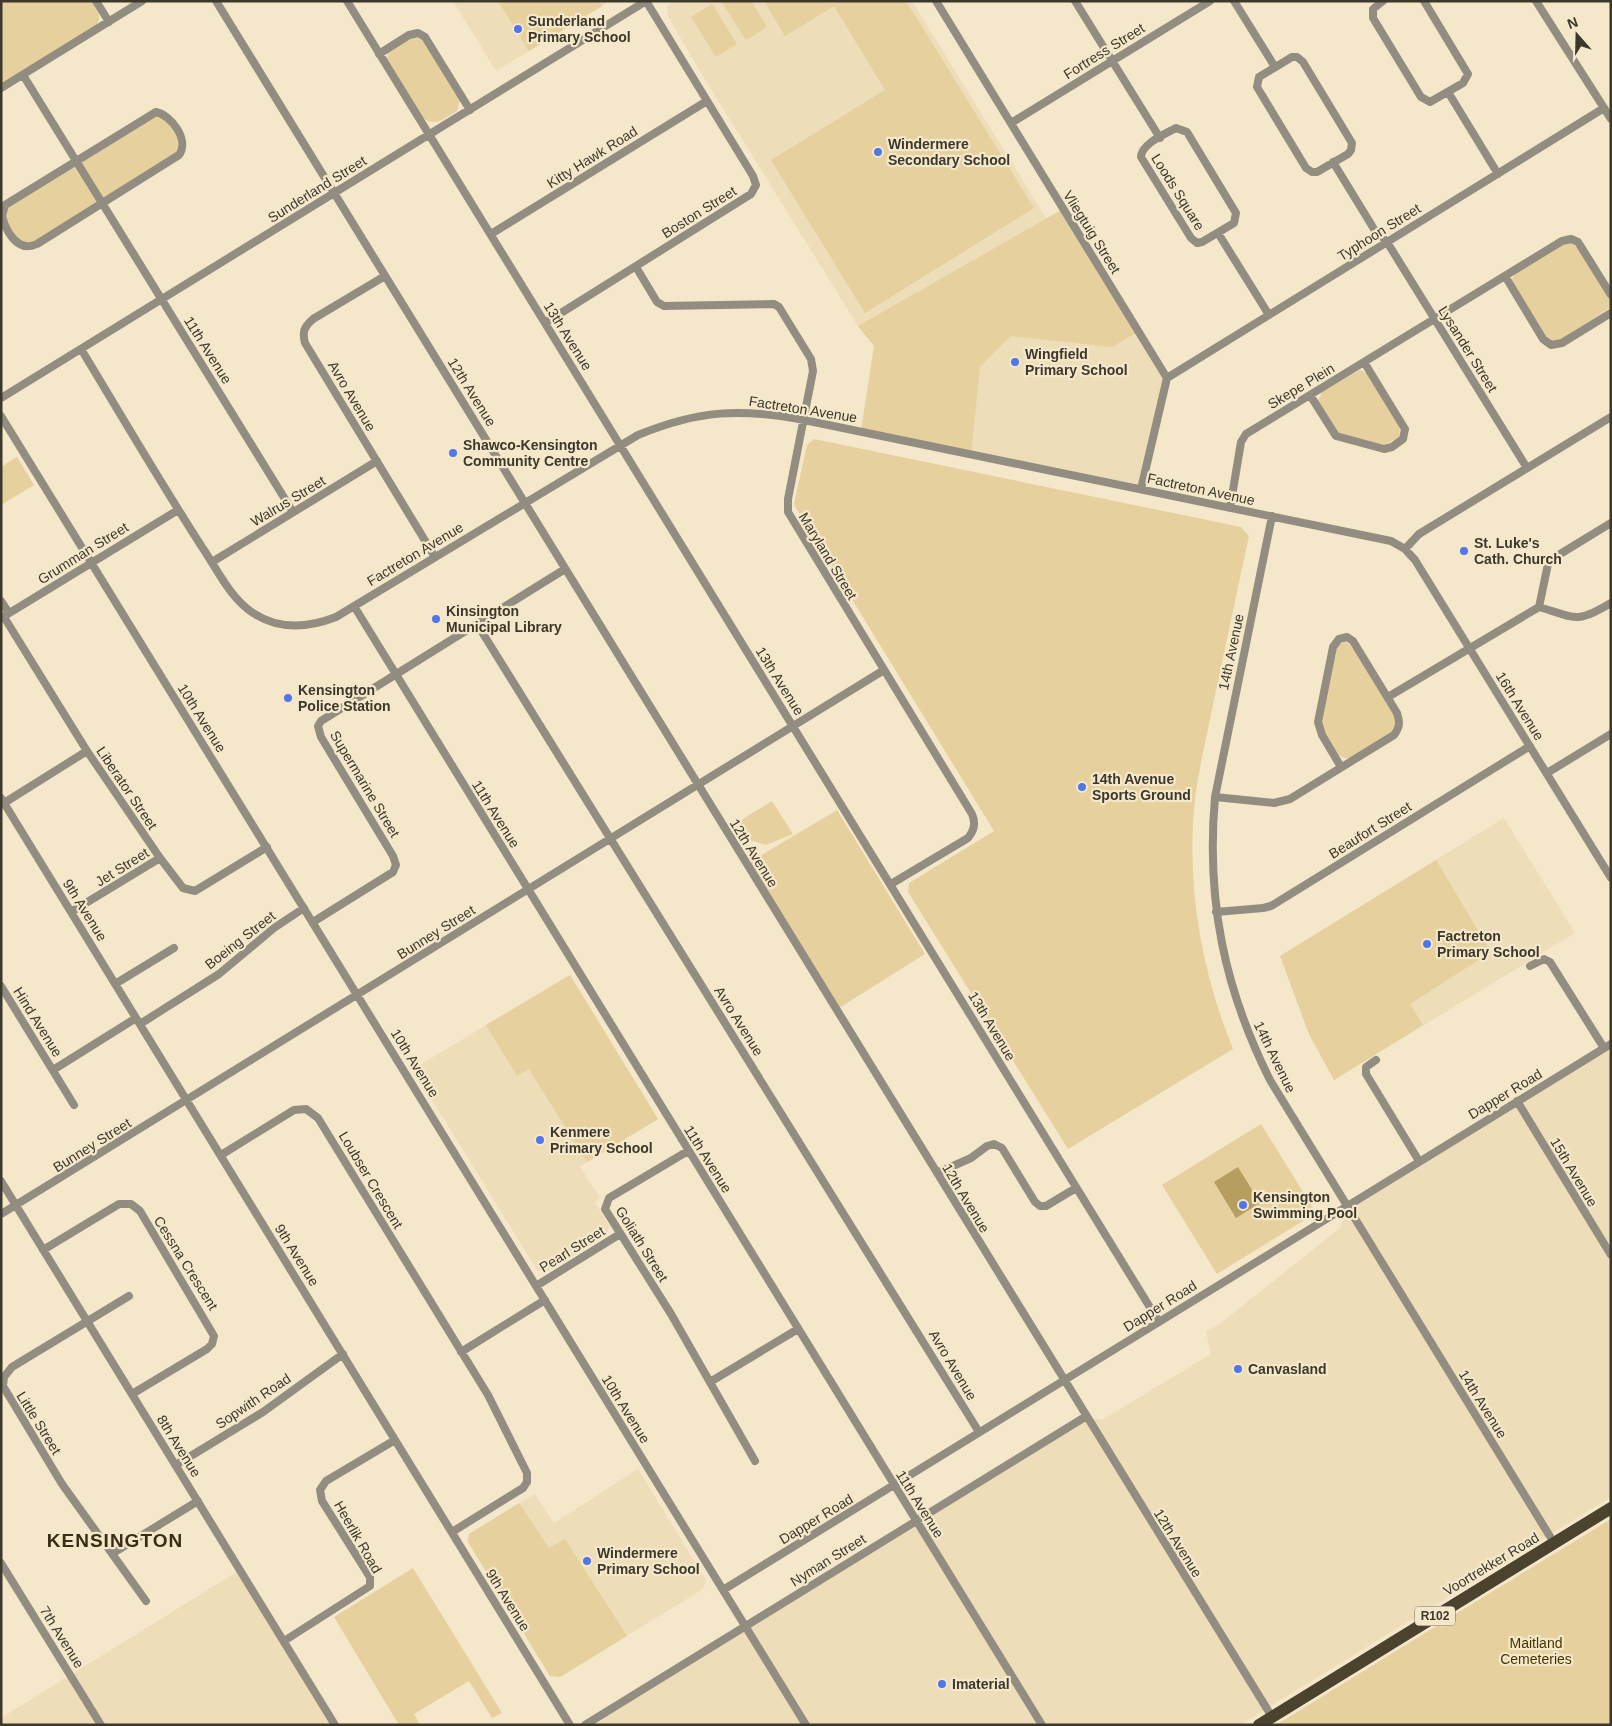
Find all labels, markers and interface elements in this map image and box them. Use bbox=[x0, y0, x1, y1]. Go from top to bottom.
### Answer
north arrow bbox=[1552, 10, 1602, 60]
place label: Sunderland Primary School bbox=[528, 13, 631, 45]
text: N bbox=[1565, 14, 1580, 32]
street label: Fortress Street bbox=[1060, 20, 1148, 82]
marker: Sunderland Primary School bbox=[512, 23, 524, 35]
street label: Kitty Hawk Road bbox=[544, 123, 640, 191]
place label: Windermere Secondary School bbox=[888, 136, 1010, 168]
marker: Windermere Secondary School bbox=[872, 146, 884, 158]
street label: Loods Square bbox=[1148, 151, 1208, 233]
street label: Sunderland Street bbox=[265, 152, 369, 226]
street label: Boston Street bbox=[659, 183, 739, 241]
street label: Vliegtuig Street bbox=[1060, 187, 1124, 277]
street label: Typhoon Street bbox=[1334, 200, 1424, 264]
street label: 13th Avenue bbox=[541, 299, 595, 373]
street label: Lysander Street bbox=[1435, 303, 1501, 395]
street label: 11th Avenue bbox=[181, 313, 235, 387]
place label: Wingfield Primary School bbox=[1025, 346, 1128, 378]
street label: 12th Avenue bbox=[445, 355, 499, 429]
marker: Wingfield Primary School bbox=[1009, 356, 1021, 368]
street label: Avro Avenue bbox=[325, 358, 379, 434]
street label: Skepe Plein bbox=[1265, 360, 1337, 412]
street label: Factreton Avenue bbox=[748, 393, 859, 425]
place label: Shawco-Kensington Community Centre bbox=[463, 437, 598, 469]
marker: Shawco-Kensington Community Centre bbox=[447, 447, 459, 459]
street label: Factreton Avenue bbox=[1146, 470, 1256, 508]
street label: Walrus Street bbox=[248, 472, 328, 530]
street label: Maryland Street bbox=[796, 510, 860, 603]
street label: Grumman Street bbox=[35, 519, 131, 587]
street label: Factreton Avenue bbox=[364, 519, 466, 589]
place label: St. Luke's Cath. Church bbox=[1474, 535, 1562, 567]
marker: St. Luke's Cath. Church bbox=[1458, 545, 1470, 557]
place label: Kinsington Municipal Library bbox=[446, 603, 562, 635]
street label: 14th Avenue bbox=[1215, 612, 1247, 692]
marker: Kinsington Municipal Library bbox=[430, 613, 442, 625]
street label: 13th Avenue bbox=[753, 644, 807, 718]
street label: 16th Avenue bbox=[1493, 669, 1547, 743]
street label: 10th Avenue bbox=[175, 681, 229, 755]
place label: Kensington Police Station bbox=[298, 682, 391, 714]
marker: Kensington Police Station bbox=[282, 692, 294, 704]
street label: Supermarine Street bbox=[327, 728, 403, 840]
street label: Liberator Street bbox=[93, 744, 161, 833]
place label: 14th Avenue Sports Ground bbox=[1092, 771, 1191, 803]
street label: 11th Avenue bbox=[469, 777, 523, 851]
marker: 14th Avenue Sports Ground bbox=[1076, 781, 1088, 793]
street label: Beaufort Street bbox=[1326, 798, 1414, 862]
street label: 12th Avenue bbox=[727, 816, 781, 890]
street label: Jet Street bbox=[92, 844, 152, 890]
street label: 9th Avenue bbox=[60, 876, 110, 944]
street label: Bunney Street bbox=[394, 902, 478, 962]
street label: Boeing Street bbox=[202, 908, 278, 972]
place label: Factreton Primary School bbox=[1437, 928, 1540, 960]
marker: Factreton Primary School bbox=[1421, 938, 1433, 950]
street label: Avro Avenue bbox=[711, 983, 767, 1059]
street label: Hind Avenue bbox=[10, 984, 66, 1060]
street label: 13th Avenue bbox=[965, 989, 1019, 1064]
street label: 14th Avenue bbox=[1251, 1019, 1299, 1096]
street label: 10th Avenue bbox=[388, 1026, 442, 1100]
street label: Dapper Road bbox=[1465, 1066, 1545, 1122]
street label: Bunney Street bbox=[50, 1115, 134, 1175]
street label: 11th Avenue bbox=[681, 1122, 735, 1196]
place label: Kenmere Primary School bbox=[550, 1124, 653, 1156]
street label: Loubser Crescent bbox=[336, 1129, 406, 1232]
marker: Kenmere Primary School bbox=[534, 1134, 546, 1146]
street label: 15th Avenue bbox=[1547, 1135, 1601, 1210]
street label: 12th Avenue bbox=[939, 1161, 993, 1236]
place label: Kensington Swimming Pool bbox=[1253, 1189, 1357, 1221]
marker: Kensington Swimming Pool bbox=[1237, 1199, 1249, 1211]
street label: Goliath Street bbox=[613, 1203, 672, 1285]
street label: Cessna Crescent bbox=[151, 1213, 221, 1313]
street label: 9th Avenue bbox=[272, 1221, 322, 1289]
street label: Pearl Street bbox=[536, 1223, 608, 1275]
street label: Dapper Road bbox=[1120, 1277, 1200, 1335]
street label: Avro Avenue bbox=[926, 1327, 980, 1403]
place label: Canvasland bbox=[1248, 1361, 1327, 1377]
marker: Canvasland bbox=[1232, 1363, 1244, 1375]
street label: 14th Avenue bbox=[1456, 1367, 1510, 1441]
street label: Sopwith Road bbox=[212, 1370, 294, 1432]
street label: 10th Avenue bbox=[599, 1372, 653, 1446]
street label: Little Street bbox=[13, 1389, 65, 1457]
street label: 8th Avenue bbox=[154, 1412, 204, 1480]
street label: 11th Avenue bbox=[893, 1467, 947, 1541]
street label: Dapper Road bbox=[776, 1491, 856, 1547]
street label: Heerlik Road bbox=[331, 1498, 385, 1576]
street label: 12th Avenue bbox=[1151, 1506, 1205, 1580]
street label: Voortrekker Road bbox=[1440, 1529, 1542, 1599]
district label: KENSINGTON bbox=[47, 1530, 183, 1551]
street label: Nyman Street bbox=[787, 1530, 869, 1589]
place label: Windermere Primary School bbox=[597, 1545, 700, 1577]
marker: Windermere Primary School bbox=[581, 1555, 593, 1567]
street label: 9th Avenue bbox=[483, 1566, 533, 1634]
street label: 7th Avenue bbox=[37, 1603, 87, 1671]
road number: R102 bbox=[1415, 1606, 1455, 1625]
park label: Maitland Cemeteries bbox=[1500, 1635, 1572, 1667]
place label: Imaterial bbox=[952, 1676, 1010, 1692]
marker: Imaterial bbox=[936, 1678, 948, 1690]

